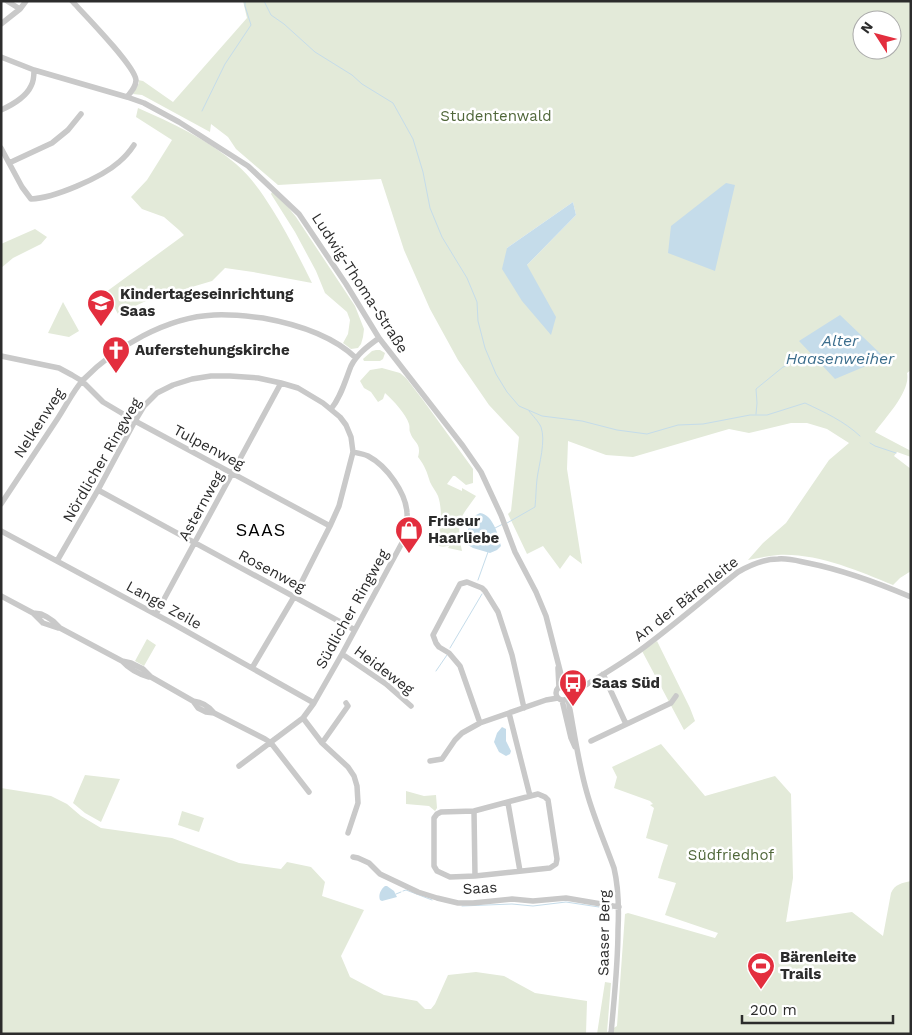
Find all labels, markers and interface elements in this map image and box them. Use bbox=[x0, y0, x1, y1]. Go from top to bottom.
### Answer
north arrow bbox=[852, 10, 902, 60]
text: N bbox=[857, 18, 876, 36]
park label: Studentenwald bbox=[440, 107, 552, 125]
street label: Ludwig-Thoma-Straße bbox=[308, 210, 412, 356]
place label: Kindertageseinrichtung Saas bbox=[120, 285, 294, 320]
school or university icon: Kindertageseinrichtung Saas bbox=[86, 288, 116, 327]
water label: Alter Haasenweiher bbox=[786, 331, 895, 368]
church icon: Auferstehungskirche bbox=[101, 335, 131, 374]
place label: Auferstehungskirche bbox=[135, 341, 290, 359]
street label: Nelkenweg bbox=[10, 385, 68, 461]
street label: Nördlicher Ringweg bbox=[59, 394, 145, 526]
street label: Tulpenweg bbox=[170, 421, 248, 473]
street label: Asternweg bbox=[174, 468, 228, 544]
place label: Friseur Haarliebe bbox=[428, 512, 500, 547]
shop icon: Friseur Haarliebe bbox=[394, 515, 424, 554]
district label: SAAS bbox=[236, 519, 286, 540]
street label: Rosenweg bbox=[235, 546, 309, 596]
street label: Südlicher Ringweg bbox=[312, 546, 392, 672]
street label: An der Bärenleite bbox=[630, 553, 742, 645]
street label: Lange Zeile bbox=[123, 577, 205, 633]
street label: Heideweg bbox=[350, 642, 418, 698]
bus stop icon: Saas Süd bbox=[558, 668, 588, 707]
place label: Saas Süd bbox=[592, 674, 660, 692]
park label: Südfriedhof bbox=[688, 846, 774, 864]
street label: Saas bbox=[462, 878, 498, 898]
street label: Saaser Berg bbox=[594, 890, 614, 976]
place label: Bärenleite Trails bbox=[780, 948, 857, 983]
sports icon: Bärenleite Trails bbox=[746, 951, 776, 990]
scale bar bbox=[742, 992, 893, 1024]
text: 200 m bbox=[750, 1001, 797, 1019]

